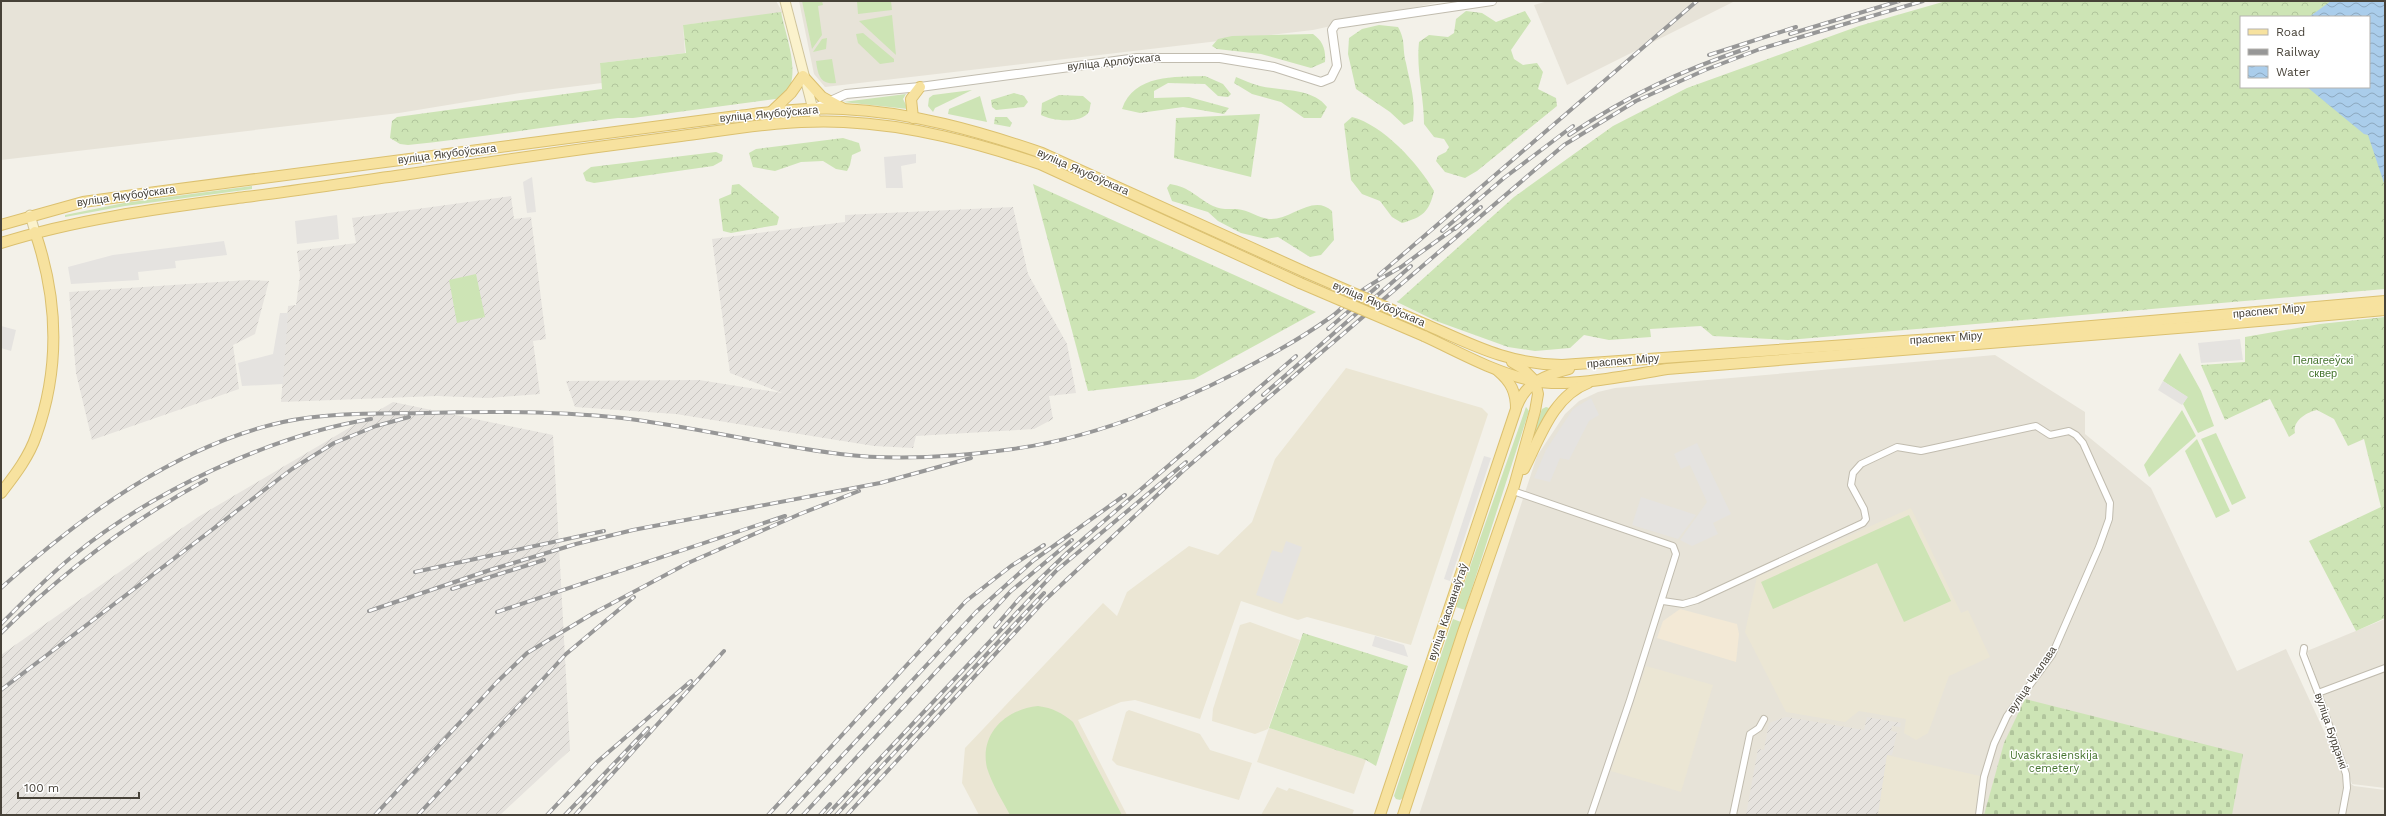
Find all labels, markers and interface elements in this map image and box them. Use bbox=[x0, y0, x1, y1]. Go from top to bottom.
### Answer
legend bbox=[2240, 16, 2370, 88]
text: Road bbox=[2276, 25, 2305, 39]
text: Railway bbox=[2276, 45, 2321, 59]
street label: вуліца Арлоўскага bbox=[1067, 51, 1162, 73]
text: Water bbox=[2276, 65, 2311, 79]
street label: вуліца Якубоўскага bbox=[719, 103, 820, 125]
street label: вуліца Якубоўскага bbox=[397, 141, 498, 166]
street label: вуліца Якубоўскага bbox=[1035, 146, 1132, 198]
street label: вуліца Якубоўскага bbox=[76, 183, 177, 209]
street label: вуліца Якубоўскага bbox=[1331, 279, 1428, 330]
street label: праспект Міру bbox=[2232, 301, 2306, 321]
street label: праспект Міру bbox=[1909, 329, 1983, 347]
street label: праспект Міру bbox=[1586, 351, 1660, 371]
park label: Пелагееўскі сквер bbox=[2293, 354, 2353, 380]
street label: вуліца Касманаўтаў bbox=[1425, 561, 1471, 662]
street label: вуліца Чкалава bbox=[2005, 643, 2060, 716]
street label: вуліца Бурдэнкі bbox=[2312, 691, 2350, 771]
park label: Uvaskrasienskija cemetery bbox=[2010, 749, 2098, 775]
scale bar bbox=[18, 774, 139, 800]
text: 100 m bbox=[24, 781, 59, 795]

